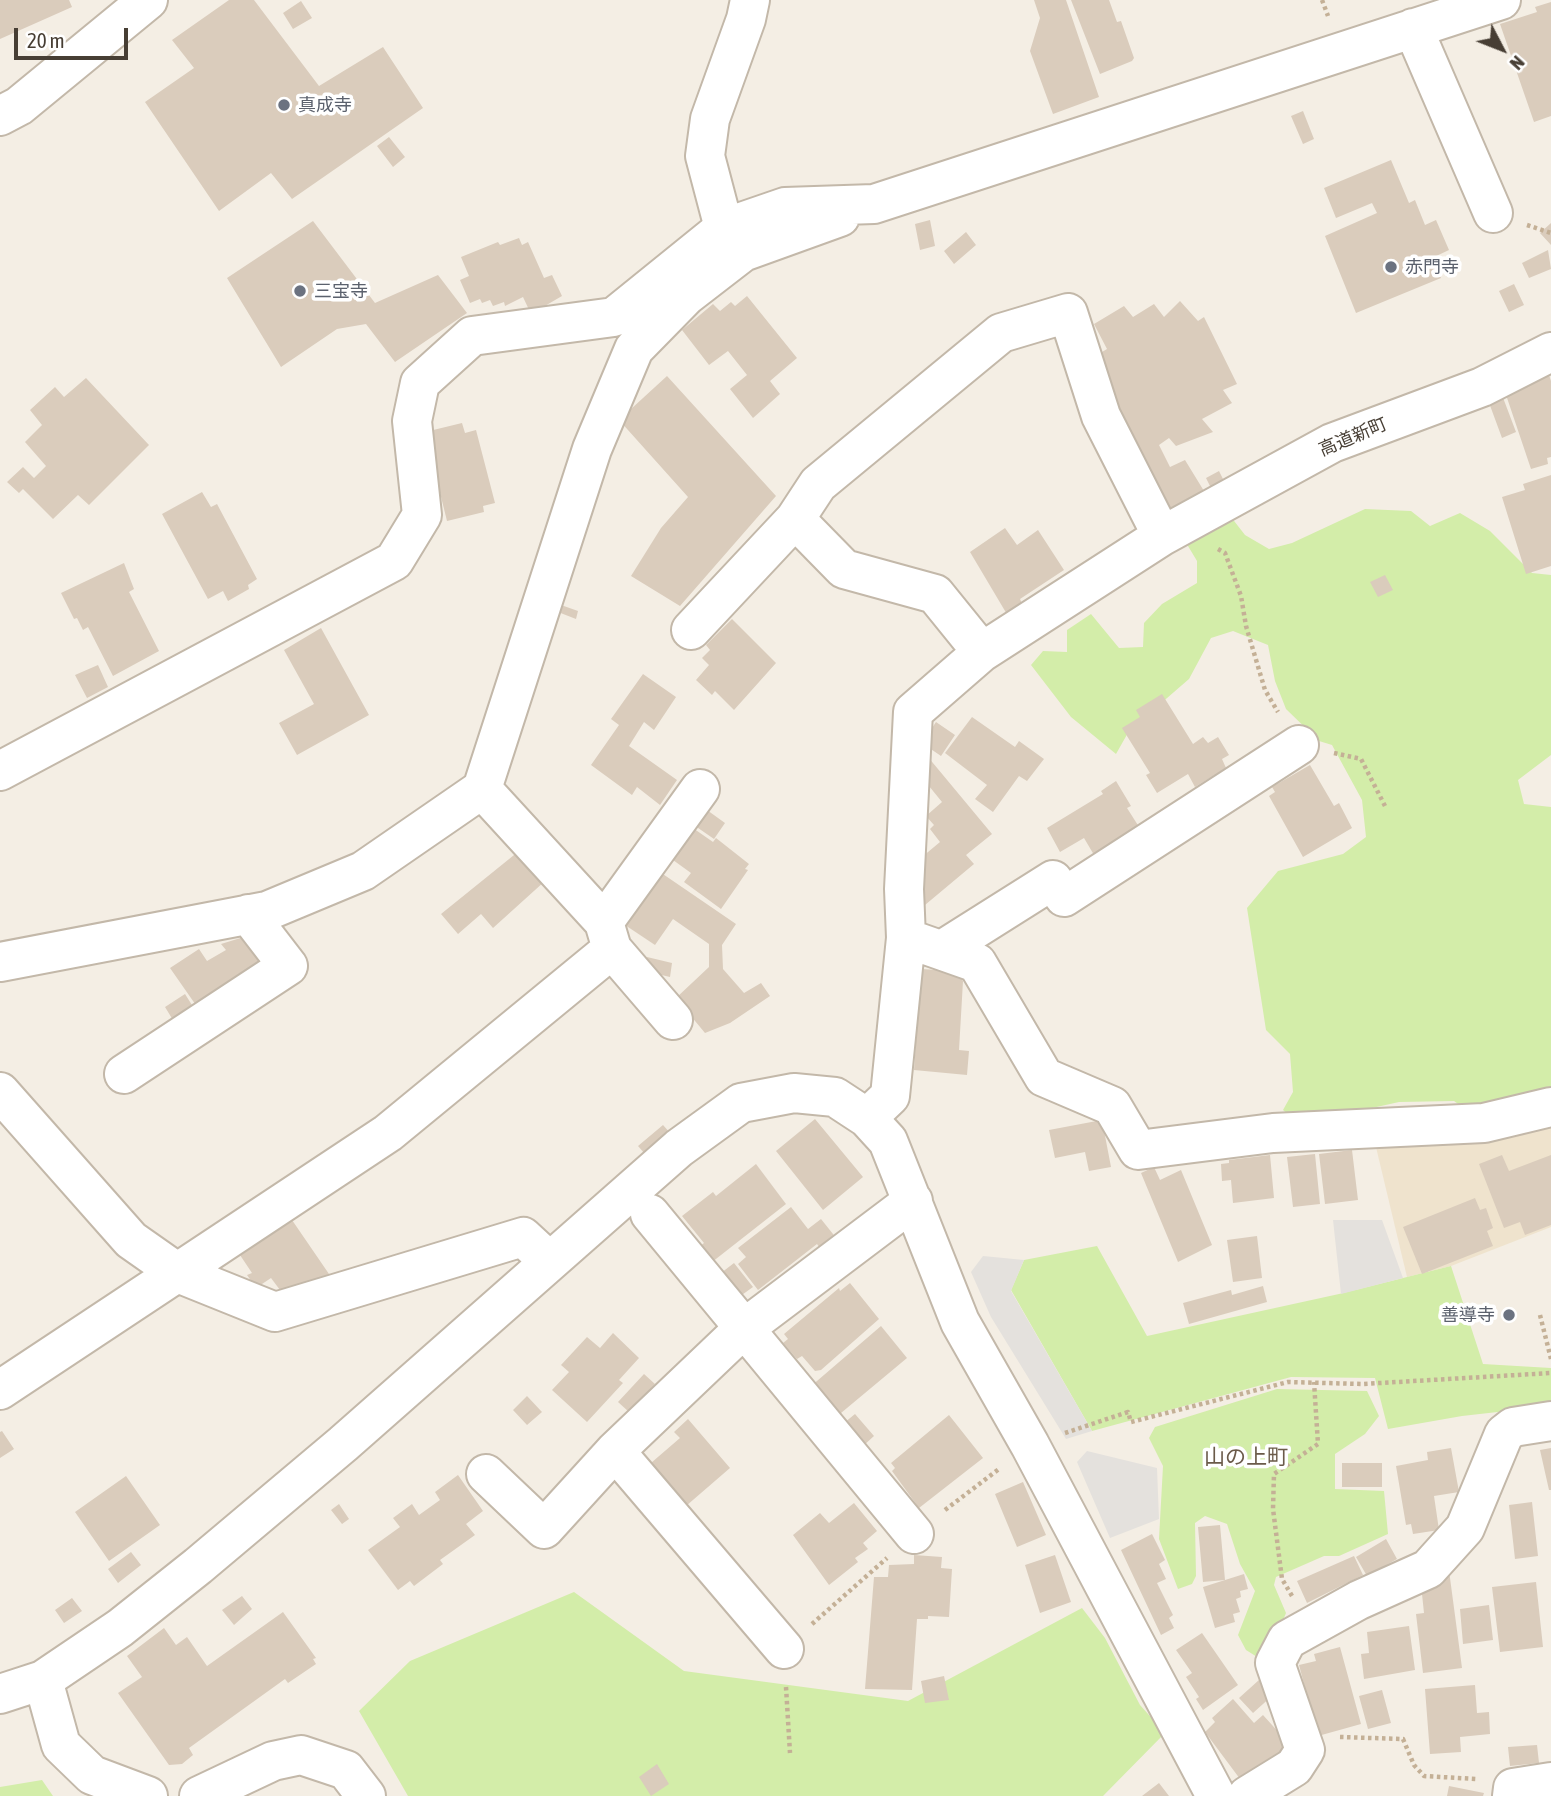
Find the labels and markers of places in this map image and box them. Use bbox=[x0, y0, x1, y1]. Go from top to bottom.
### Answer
place label: 真成寺 bbox=[298, 94, 352, 116]
marker: 真成寺 bbox=[276, 97, 292, 113]
place label: 赤門寺 bbox=[1405, 256, 1459, 278]
marker: 赤門寺 bbox=[1383, 259, 1399, 275]
place label: 三宝寺 bbox=[314, 280, 368, 302]
marker: 三宝寺 bbox=[292, 283, 308, 299]
place label: 善導寺 bbox=[1441, 1304, 1495, 1326]
marker: 善導寺 bbox=[1501, 1307, 1517, 1323]

